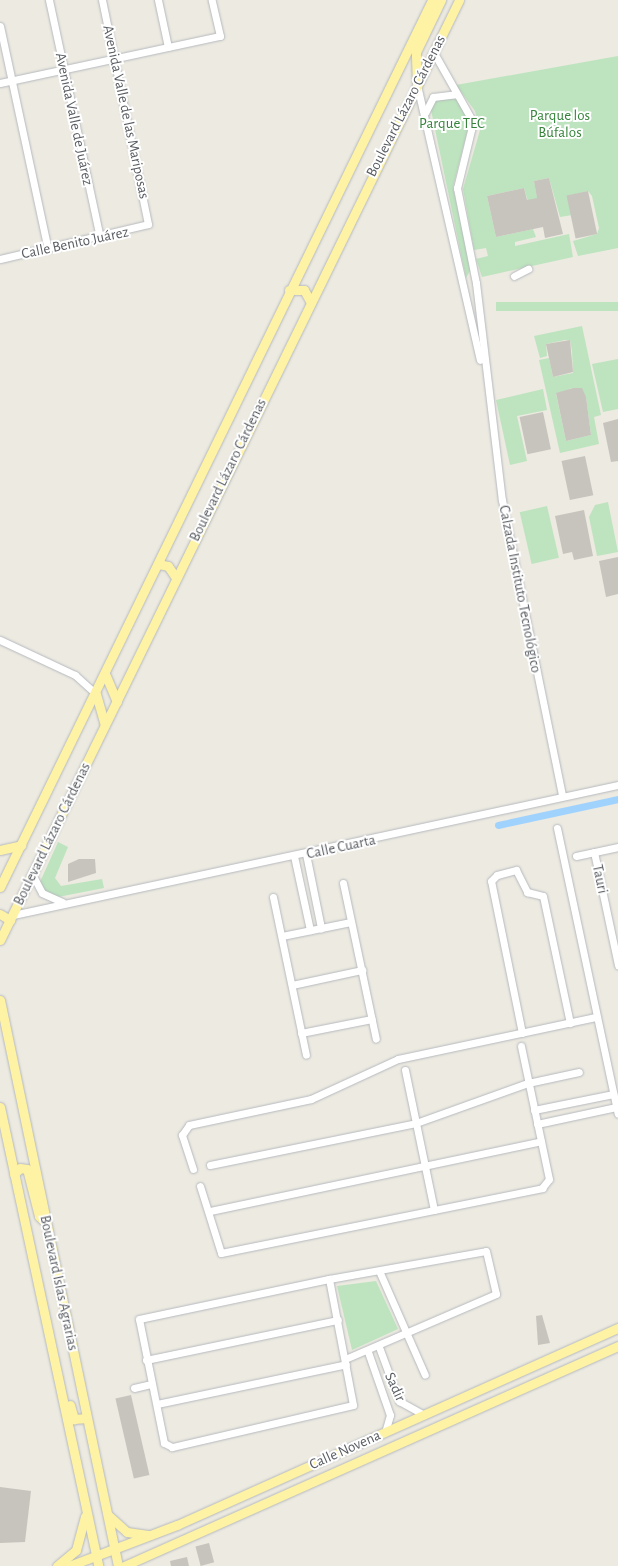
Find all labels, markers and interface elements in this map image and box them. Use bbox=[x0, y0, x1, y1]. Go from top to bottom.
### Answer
street label: Avenida Valle de las Mariposas bbox=[99, 23, 153, 201]
street label: Boulevard Lázaro Cárdenas bbox=[362, 32, 450, 180]
street label: Avenida Valle de Juárez bbox=[51, 51, 97, 187]
park label: Parque los Búfalos bbox=[530, 106, 590, 141]
park label: Parque TEC bbox=[419, 115, 485, 133]
street label: Calle Benito Juárez bbox=[20, 223, 130, 263]
street label: Boulevard Lázaro Cárdenas bbox=[186, 396, 270, 544]
street label: Calzada Instituto Tecnológico bbox=[495, 504, 545, 674]
street label: Boulevard Lázaro Cárdenas bbox=[10, 760, 94, 908]
street label: Calle Cuarta bbox=[305, 831, 377, 863]
street label: Tauri bbox=[588, 863, 612, 895]
street label: Boulevard Islas Agrarias bbox=[36, 1214, 82, 1352]
street label: Sadir bbox=[381, 1370, 409, 1404]
street label: Calle Novena bbox=[306, 1426, 384, 1474]

